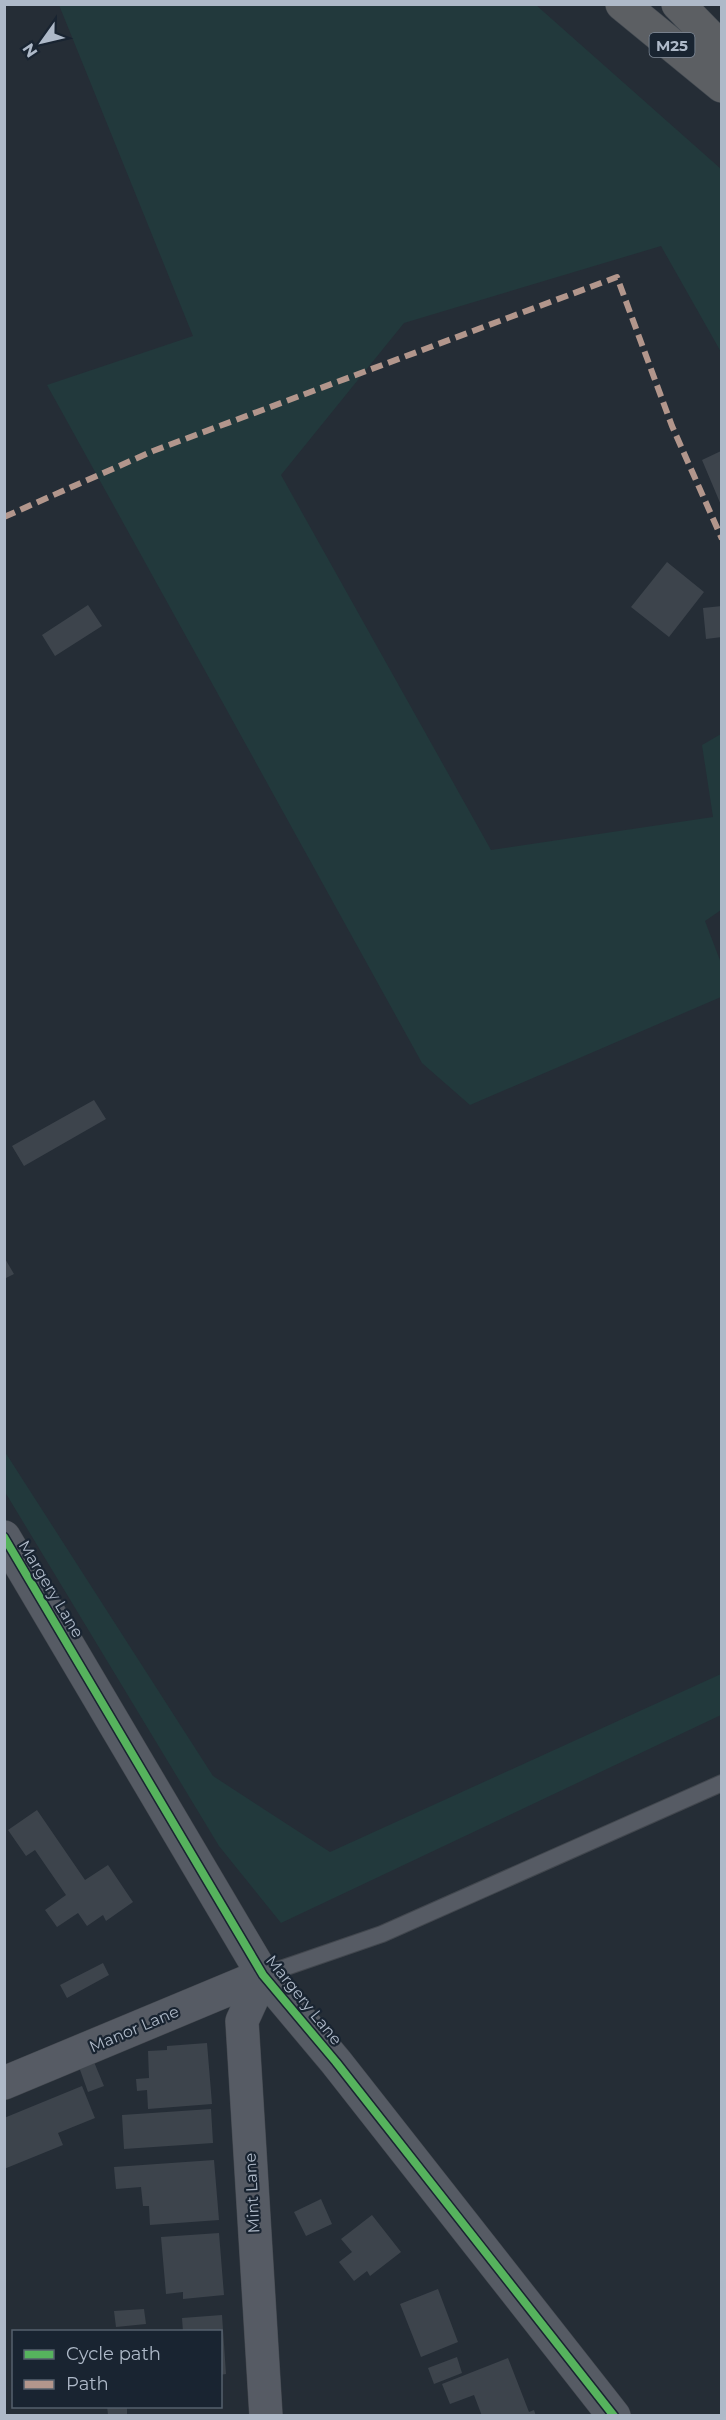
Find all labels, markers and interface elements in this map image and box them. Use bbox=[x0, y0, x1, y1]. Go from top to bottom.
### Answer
north arrow bbox=[12, 12, 72, 72]
road number: M25 bbox=[650, 33, 694, 57]
text: N bbox=[18, 39, 41, 61]
street label: Margery Lane bbox=[15, 1537, 87, 1641]
street label: Margery Lane bbox=[262, 1951, 346, 2049]
street label: Manor Lane bbox=[86, 2002, 182, 2056]
street label: Mint Lane bbox=[240, 2152, 264, 2234]
legend bbox=[12, 2330, 222, 2408]
text: Cycle path bbox=[66, 2343, 161, 2365]
text: Path bbox=[66, 2373, 109, 2395]

